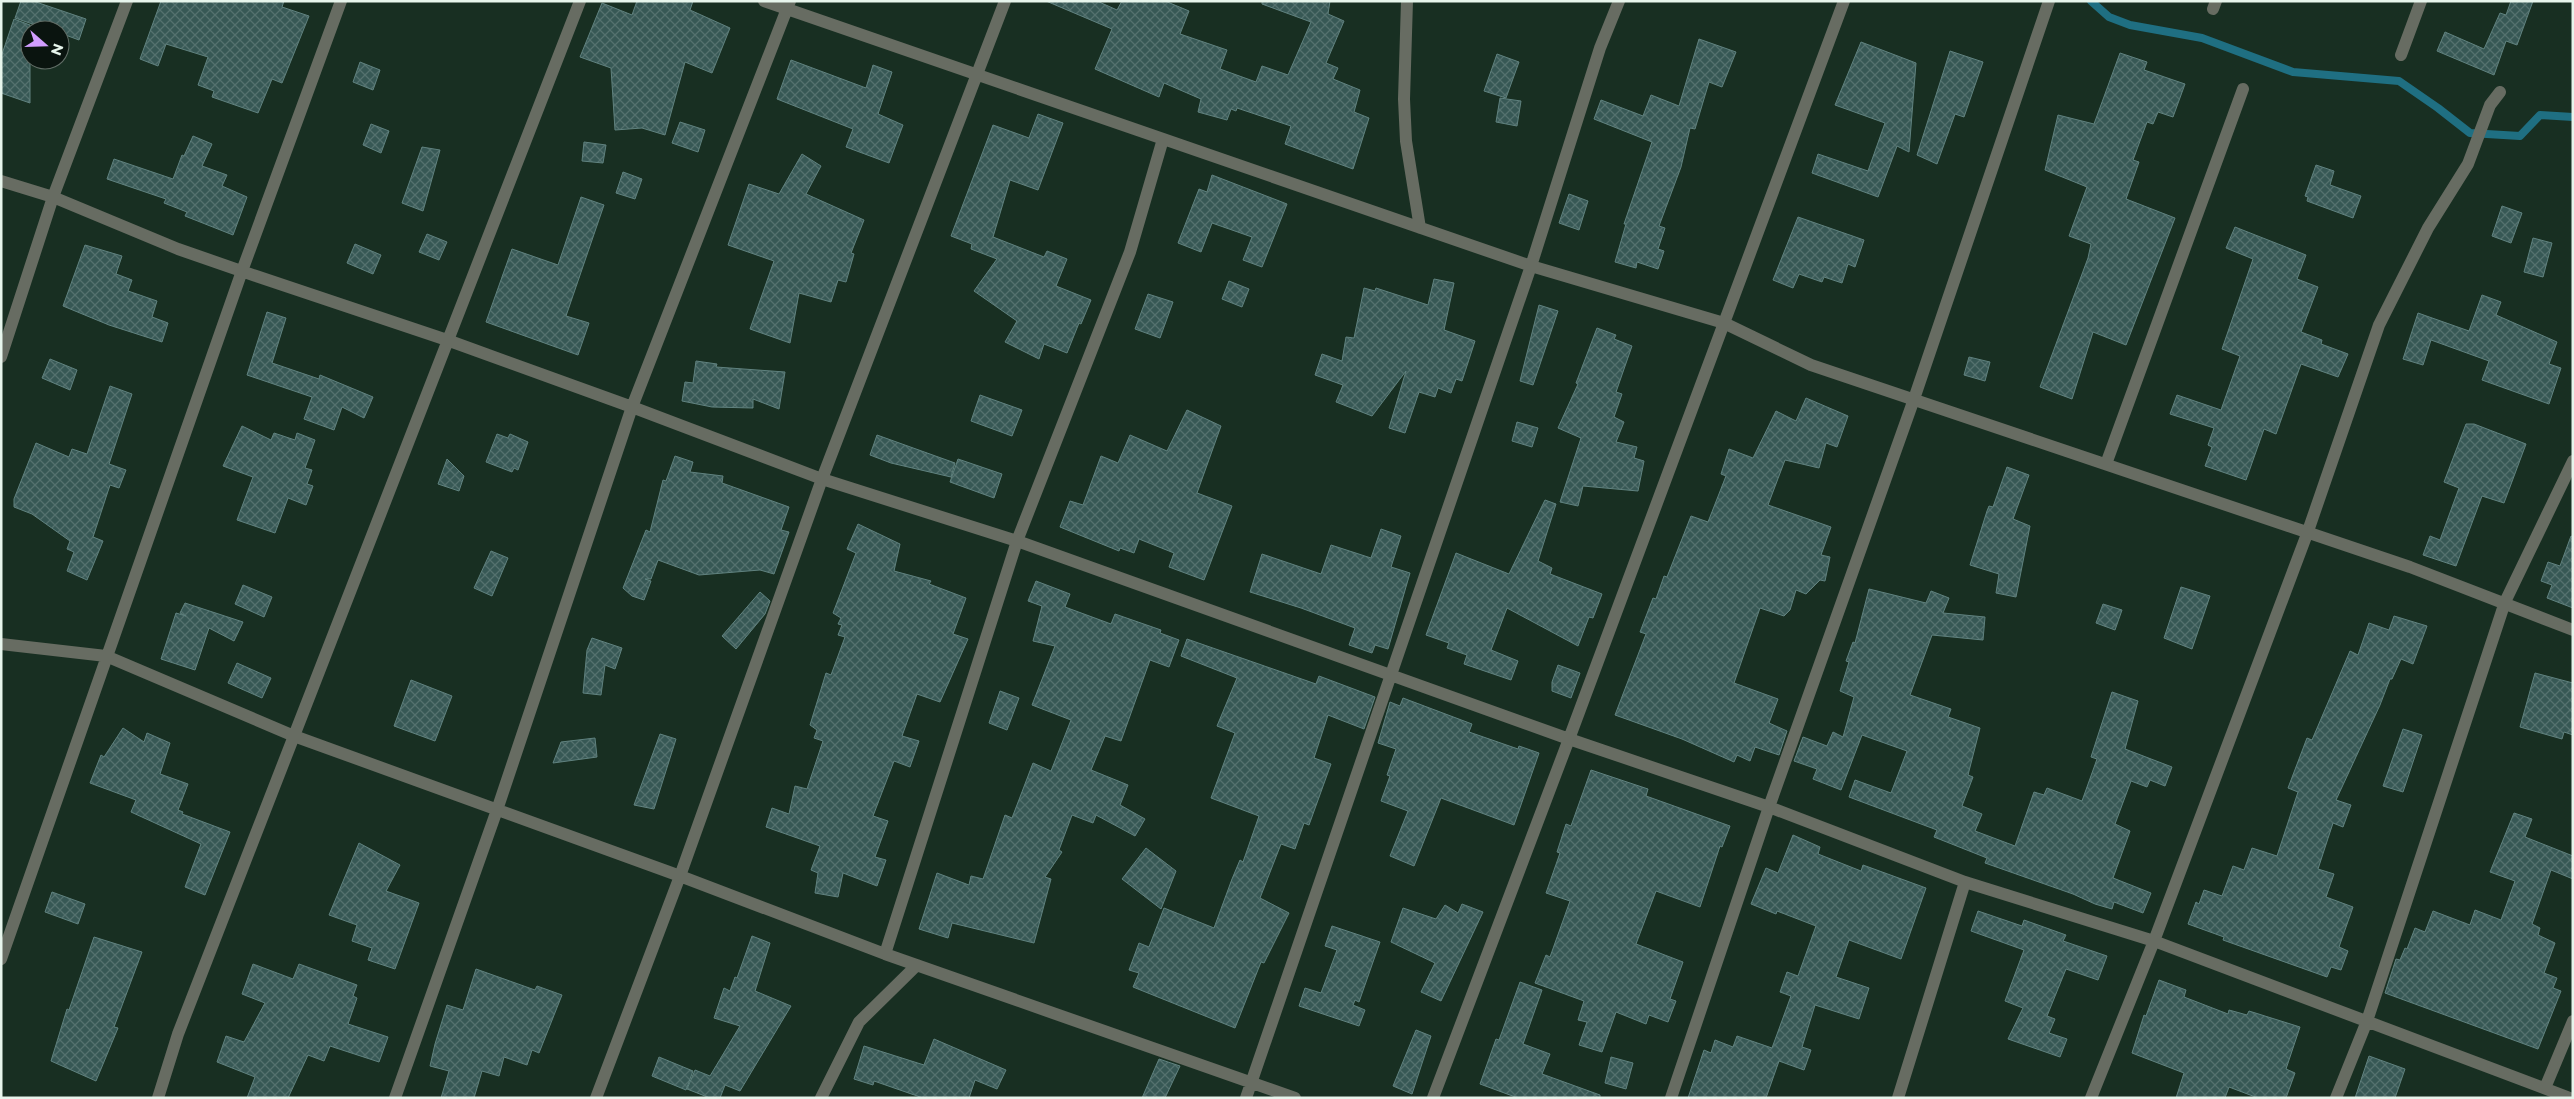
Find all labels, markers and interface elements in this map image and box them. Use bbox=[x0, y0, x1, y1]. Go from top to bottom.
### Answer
north arrow bbox=[20, 20, 70, 70]
text: N bbox=[47, 41, 68, 58]

